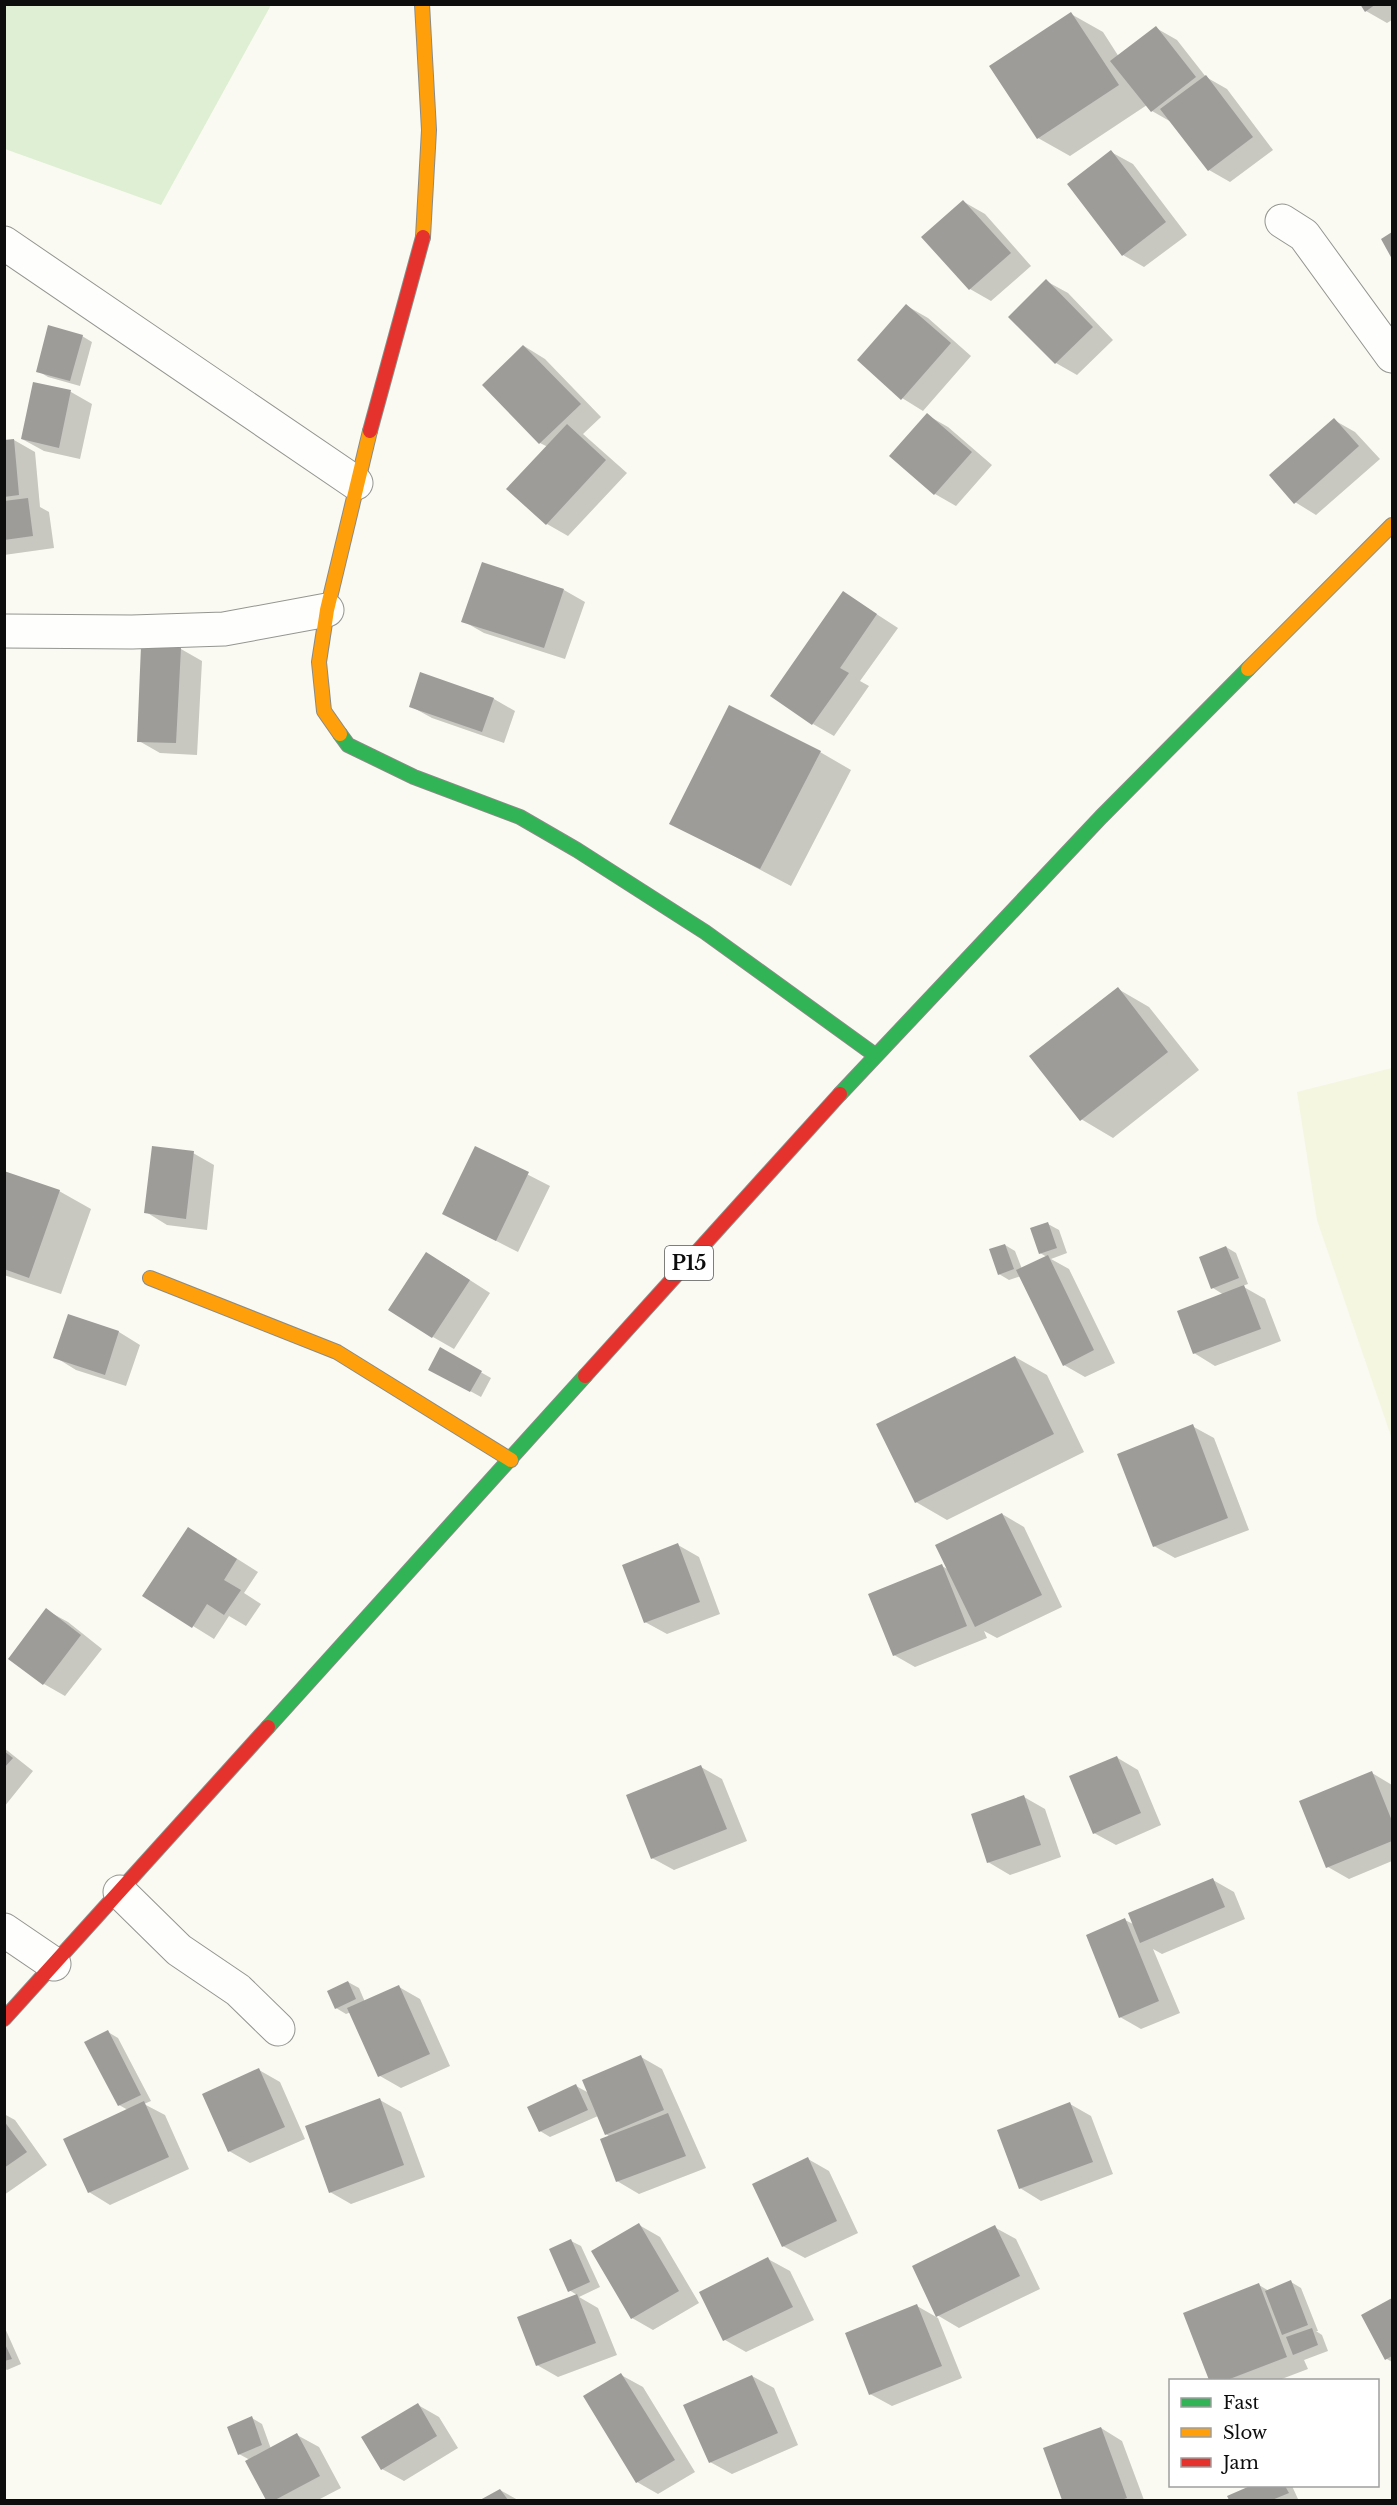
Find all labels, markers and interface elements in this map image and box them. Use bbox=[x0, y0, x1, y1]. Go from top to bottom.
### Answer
road number: P15 bbox=[665, 1246, 713, 1280]
legend bbox=[1169, 2379, 1379, 2487]
text: Fast bbox=[1223, 2392, 1260, 2414]
text: Slow bbox=[1223, 2422, 1268, 2444]
text: Jam bbox=[1221, 2452, 1259, 2474]

